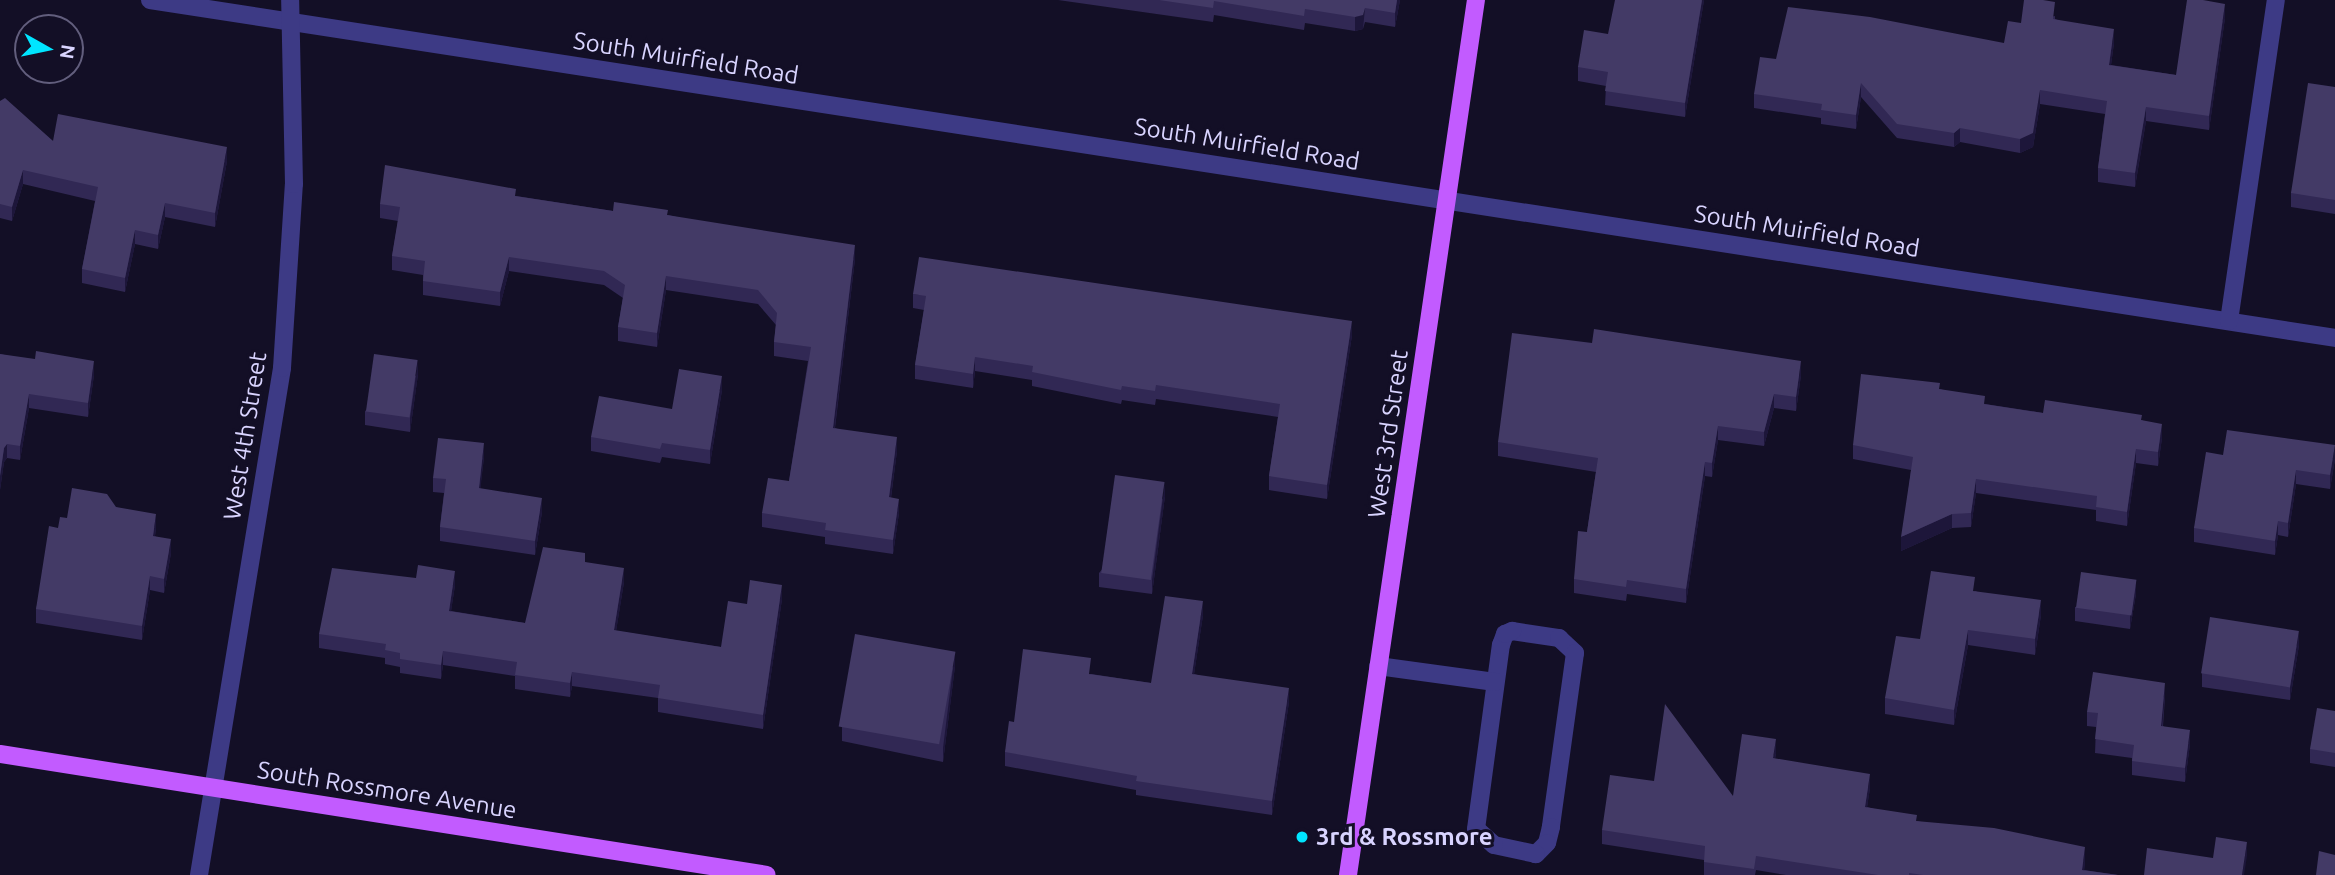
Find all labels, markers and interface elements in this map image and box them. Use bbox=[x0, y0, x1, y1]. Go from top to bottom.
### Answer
north arrow bbox=[14, 14, 84, 84]
street label: South Muirfield Road bbox=[571, 26, 801, 90]
text: N bbox=[56, 43, 80, 61]
street label: South Muirfield Road bbox=[1132, 112, 1362, 176]
street label: South Muirfield Road bbox=[1692, 199, 1922, 263]
street label: West 3rd Street bbox=[1362, 348, 1414, 520]
street label: West 4th Street bbox=[218, 350, 272, 522]
street label: South Rossmore Avenue bbox=[255, 755, 519, 825]
place label: 3rd & Rossmore bbox=[1316, 823, 1493, 851]
marker: 3rd & Rossmore bbox=[1294, 829, 1310, 845]

